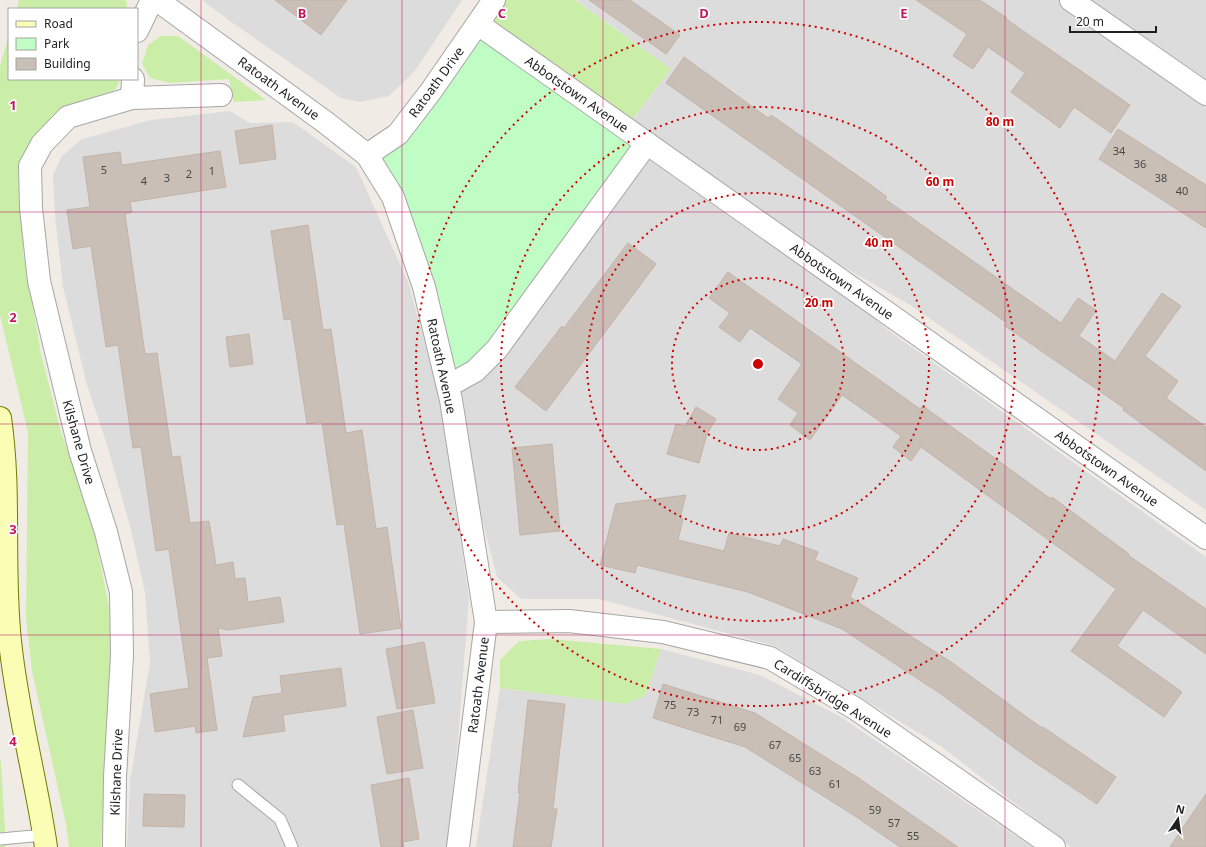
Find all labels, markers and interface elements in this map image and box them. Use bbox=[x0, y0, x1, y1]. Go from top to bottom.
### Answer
text: B bbox=[298, 4, 306, 22]
text: C bbox=[498, 4, 506, 22]
text: D bbox=[699, 4, 709, 22]
text: E bbox=[900, 4, 908, 22]
legend bbox=[8, 8, 138, 80]
scale bar bbox=[1070, 8, 1156, 34]
text: 20 m bbox=[1076, 13, 1104, 30]
text: Road bbox=[44, 15, 73, 32]
text: Park bbox=[44, 35, 70, 52]
street label: Ratoath Drive bbox=[404, 43, 468, 121]
street label: Abbotstown Avenue bbox=[522, 51, 632, 137]
street label: Ratoath Avenue bbox=[234, 52, 324, 124]
text: Building bbox=[44, 55, 91, 72]
text: 1 bbox=[9, 96, 17, 114]
text: 80 m bbox=[986, 113, 1014, 130]
house number: 34 bbox=[1113, 143, 1126, 158]
house number: 36 bbox=[1134, 156, 1146, 171]
house number: 5 bbox=[101, 162, 107, 177]
house number: 1 bbox=[209, 163, 215, 178]
house number: 2 bbox=[186, 166, 192, 181]
house number: 3 bbox=[164, 170, 170, 185]
house number: 38 bbox=[1155, 170, 1167, 185]
house number: 4 bbox=[141, 173, 148, 188]
text: 60 m bbox=[926, 173, 954, 190]
house number: 40 bbox=[1176, 183, 1188, 198]
text: 40 m bbox=[865, 234, 893, 251]
street label: Abbotstown Avenue bbox=[787, 238, 897, 324]
text: 20 m bbox=[805, 294, 833, 311]
text: 2 bbox=[9, 308, 17, 326]
street label: Ratoath Avenue bbox=[423, 317, 461, 415]
centre of rings bbox=[751, 357, 765, 371]
street label: Kilshane Drive bbox=[58, 398, 100, 486]
street label: Abbotstown Avenue bbox=[1052, 425, 1162, 511]
text: 3 bbox=[9, 520, 17, 538]
street label: Ratoath Avenue bbox=[463, 636, 493, 734]
street label: Cardiffsbridge Avenue bbox=[770, 654, 896, 742]
house number: 75 bbox=[664, 697, 676, 712]
house number: 73 bbox=[687, 704, 699, 719]
house number: 71 bbox=[711, 712, 723, 727]
house number: 69 bbox=[734, 719, 746, 734]
street label: Kilshane Drive bbox=[105, 728, 127, 816]
text: 4 bbox=[9, 732, 17, 750]
house number: 67 bbox=[769, 737, 781, 752]
house number: 65 bbox=[789, 750, 801, 765]
house number: 63 bbox=[809, 763, 821, 778]
house number: 61 bbox=[829, 776, 841, 791]
north arrow bbox=[1158, 799, 1198, 839]
text: N bbox=[1174, 800, 1186, 817]
house number: 59 bbox=[869, 802, 881, 817]
house number: 57 bbox=[888, 815, 900, 830]
house number: 55 bbox=[907, 828, 919, 843]

